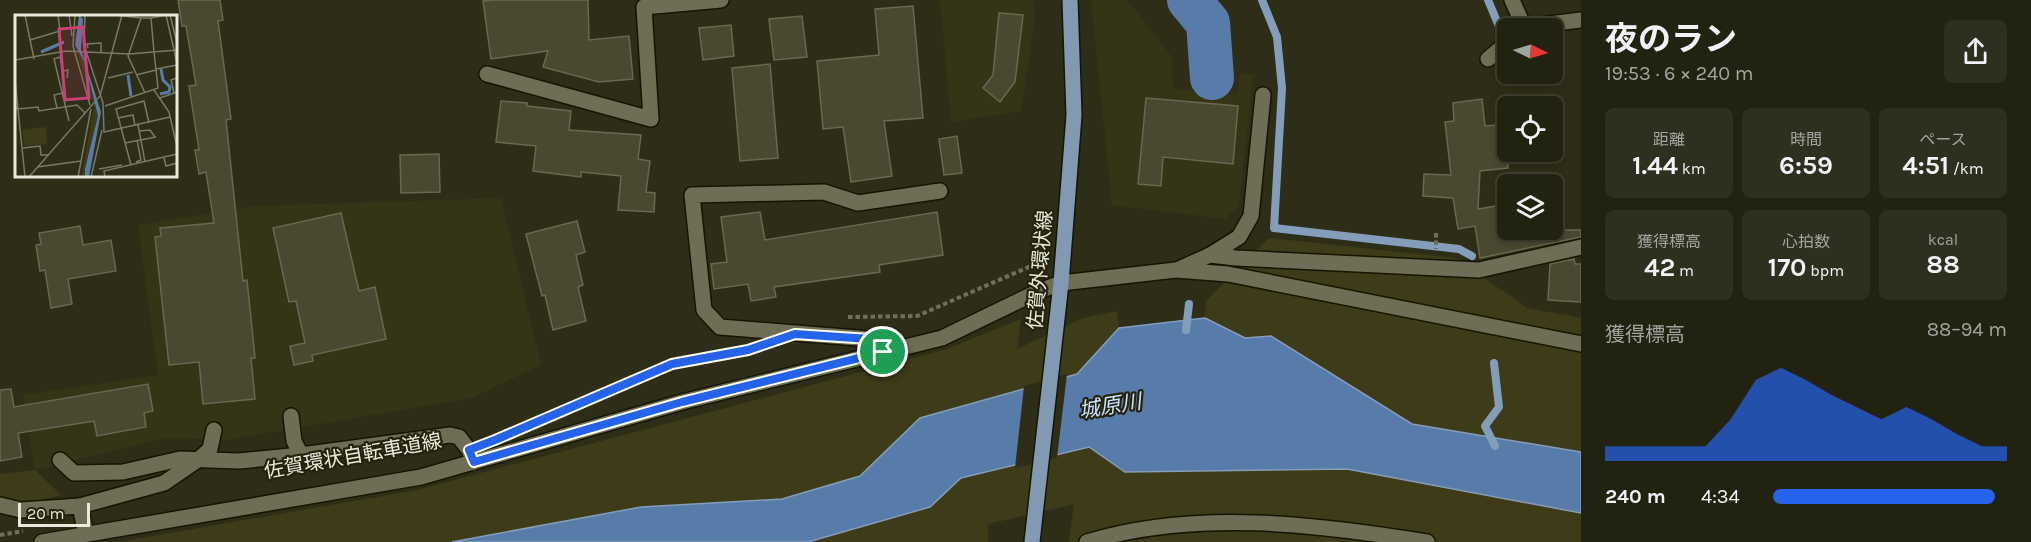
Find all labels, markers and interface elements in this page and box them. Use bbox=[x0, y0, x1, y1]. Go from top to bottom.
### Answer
inset map bbox=[15, 15, 177, 177]
north arrow bbox=[1497, 18, 1563, 84]
map controls bbox=[1497, 18, 1563, 240]
text: 夜のラン bbox=[1605, 20, 1737, 58]
button: share bbox=[1944, 20, 2007, 83]
text: 19:53 · 6 × 240 m bbox=[1605, 62, 1754, 85]
button: locate bbox=[1497, 96, 1563, 162]
text: 距離 bbox=[1653, 130, 1685, 149]
text: 時間 bbox=[1790, 130, 1822, 149]
text: ペース bbox=[1919, 130, 1967, 149]
text: 1.44 bbox=[1632, 150, 1678, 181]
text: 6:59 bbox=[1779, 150, 1833, 181]
text: 4:51 bbox=[1902, 150, 1949, 181]
text: km bbox=[1678, 159, 1706, 178]
text: /km bbox=[1949, 159, 1984, 178]
button: layers bbox=[1497, 174, 1563, 240]
street label: 佐賀外環状線 bbox=[1023, 209, 1057, 331]
text: kcal bbox=[1928, 230, 1958, 249]
text: 獲得標高 bbox=[1637, 232, 1701, 251]
text: 心拍数 bbox=[1782, 232, 1830, 251]
text: 88 bbox=[1926, 249, 1960, 280]
text: 42 bbox=[1644, 252, 1675, 283]
text: 170 bbox=[1768, 252, 1807, 283]
text: m bbox=[1675, 261, 1694, 280]
text: bpm bbox=[1807, 261, 1844, 280]
text: 88–94 m bbox=[1927, 318, 2007, 341]
text: 獲得標高 bbox=[1605, 323, 1685, 346]
pin bbox=[857, 326, 908, 377]
icon: arrive bbox=[866, 335, 899, 368]
water label: 城原川 bbox=[1077, 389, 1145, 423]
street label: 佐賀環状自転車道線 bbox=[262, 429, 444, 483]
text: 240 m bbox=[1605, 485, 1666, 508]
text: 4:34 bbox=[1701, 485, 1740, 508]
scale bar bbox=[18, 500, 90, 528]
text: 20 m bbox=[27, 504, 65, 523]

